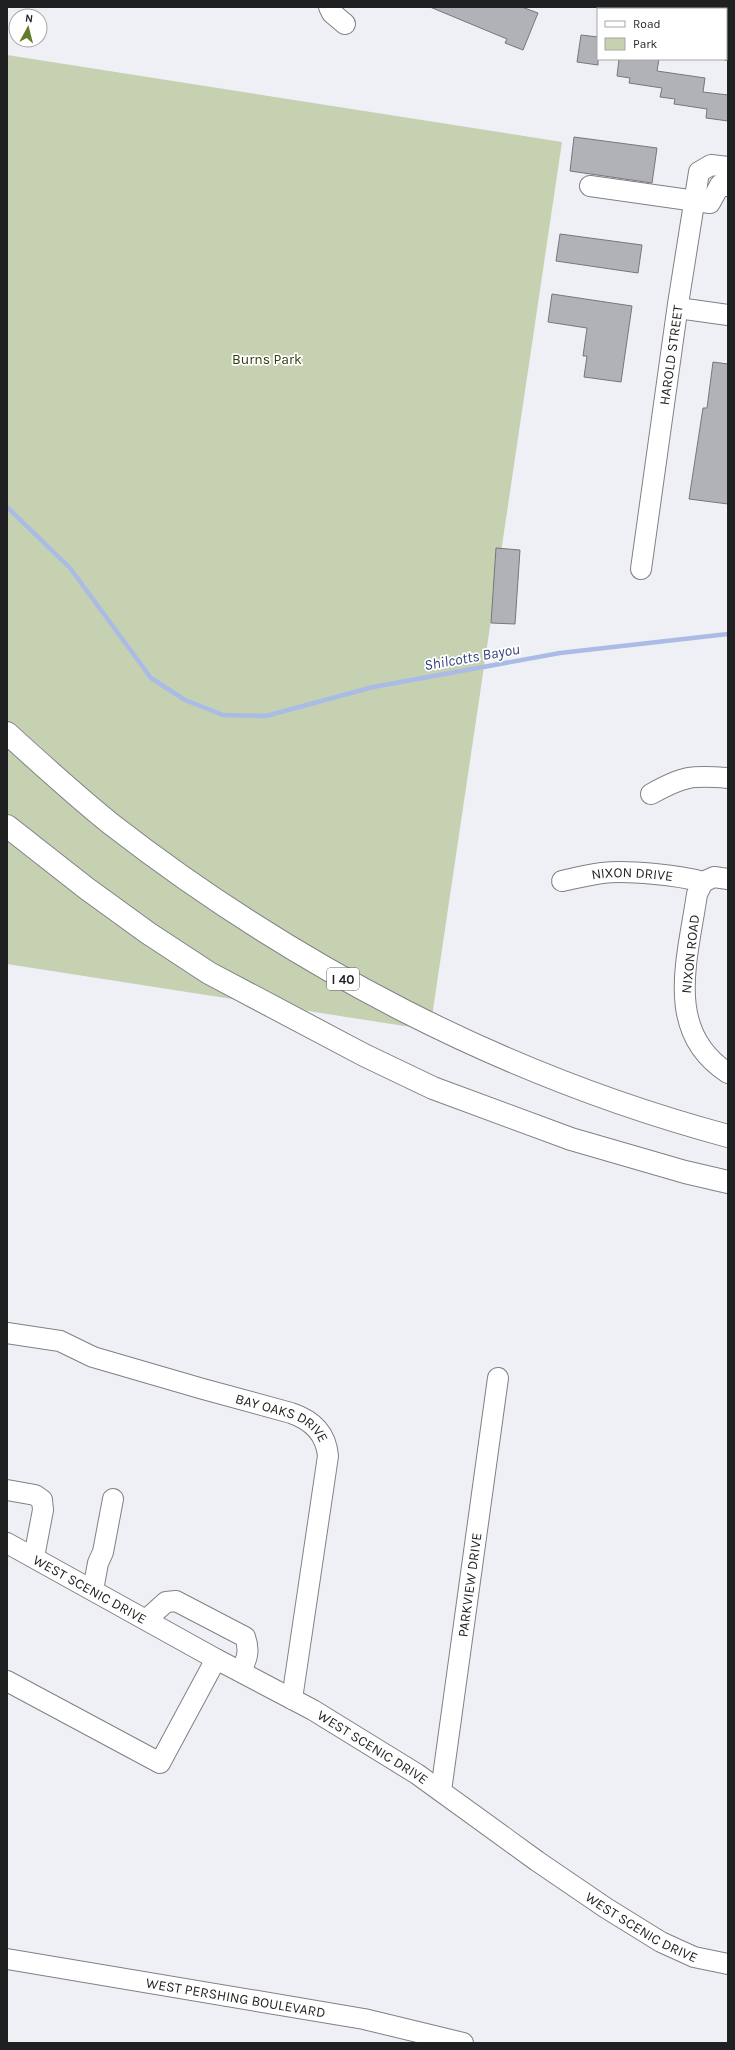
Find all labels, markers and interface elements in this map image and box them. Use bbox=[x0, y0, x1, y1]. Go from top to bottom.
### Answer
north arrow bbox=[8, 8, 48, 48]
legend bbox=[597, 8, 727, 60]
text: N bbox=[24, 12, 34, 26]
text: Road bbox=[633, 17, 661, 31]
text: Park bbox=[633, 37, 658, 51]
street label: HAROLD STREET bbox=[656, 304, 687, 406]
park label: Burns Park bbox=[232, 351, 302, 368]
water label: Shilcotts Bayou bbox=[423, 640, 521, 674]
street label: NIXON DRIVE bbox=[590, 864, 674, 885]
street label: NIXON ROAD bbox=[678, 914, 703, 994]
road number: I 40 bbox=[327, 968, 359, 990]
street label: BAY OAKS DRIVE bbox=[233, 1390, 332, 1445]
street label: PARKVIEW DRIVE bbox=[454, 1532, 486, 1638]
street label: WEST SCENIC DRIVE bbox=[30, 1551, 150, 1628]
street label: WEST SCENIC DRIVE bbox=[314, 1707, 431, 1788]
street label: WEST SCENIC DRIVE bbox=[582, 1888, 700, 1967]
street label: WEST PERSHING BOULEVARD bbox=[145, 1975, 327, 2021]

